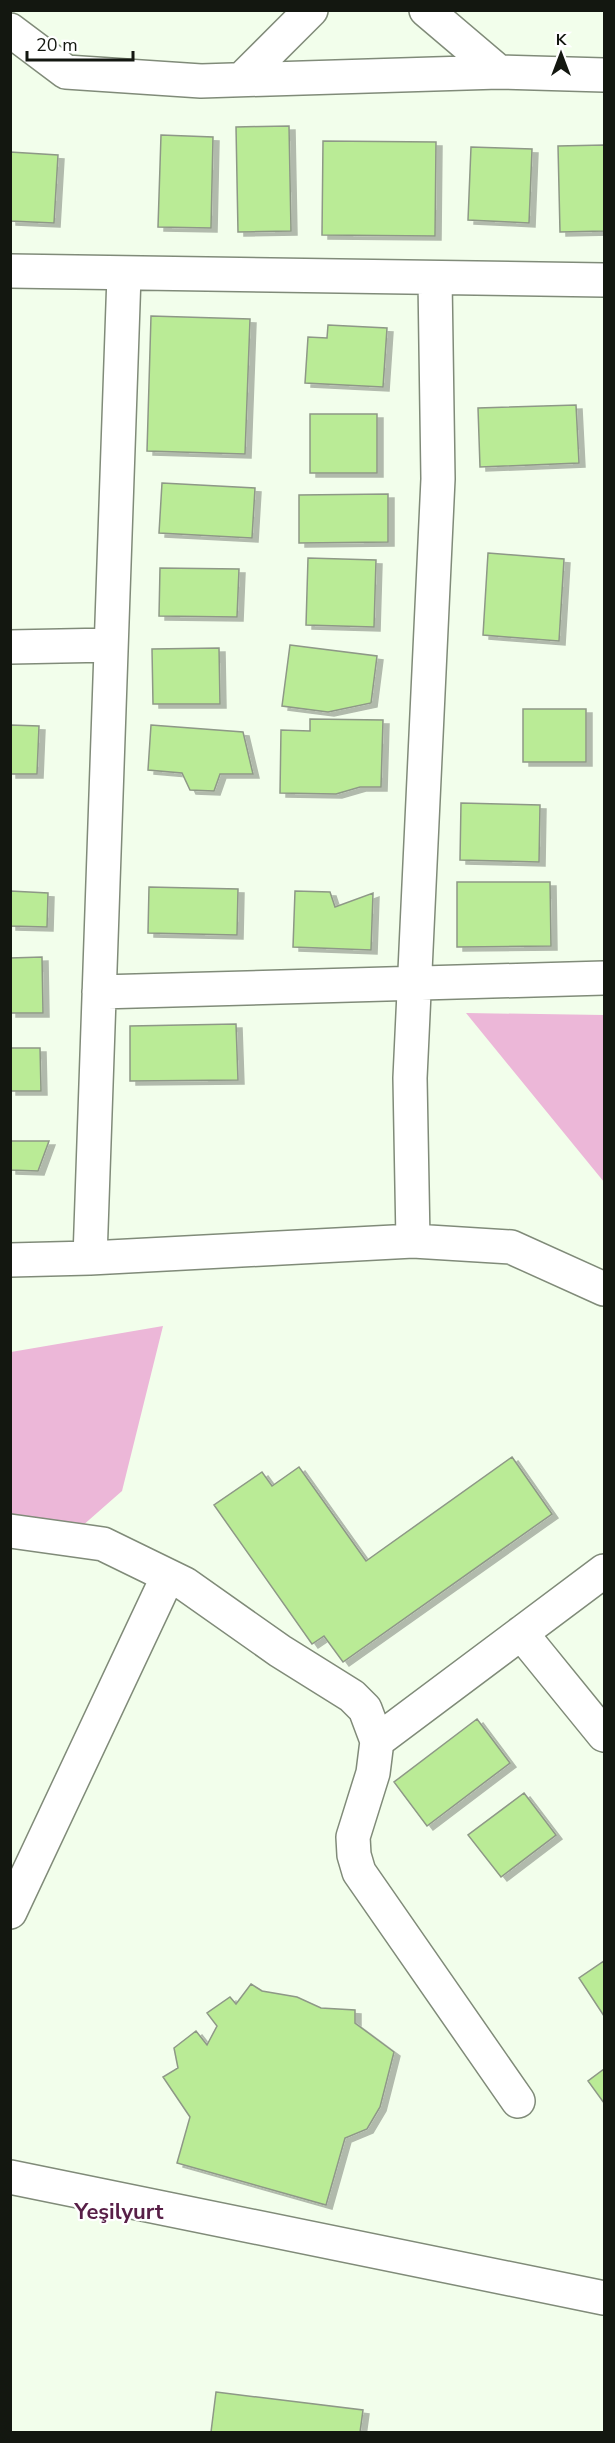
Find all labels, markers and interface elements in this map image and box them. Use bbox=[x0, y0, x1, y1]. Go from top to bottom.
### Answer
scale bar bbox=[27, 24, 134, 62]
north arrow bbox=[531, 24, 591, 84]
text: K bbox=[556, 29, 568, 51]
text: 20 m bbox=[36, 33, 78, 57]
district label: Yeşilyurt bbox=[74, 2197, 164, 2227]

